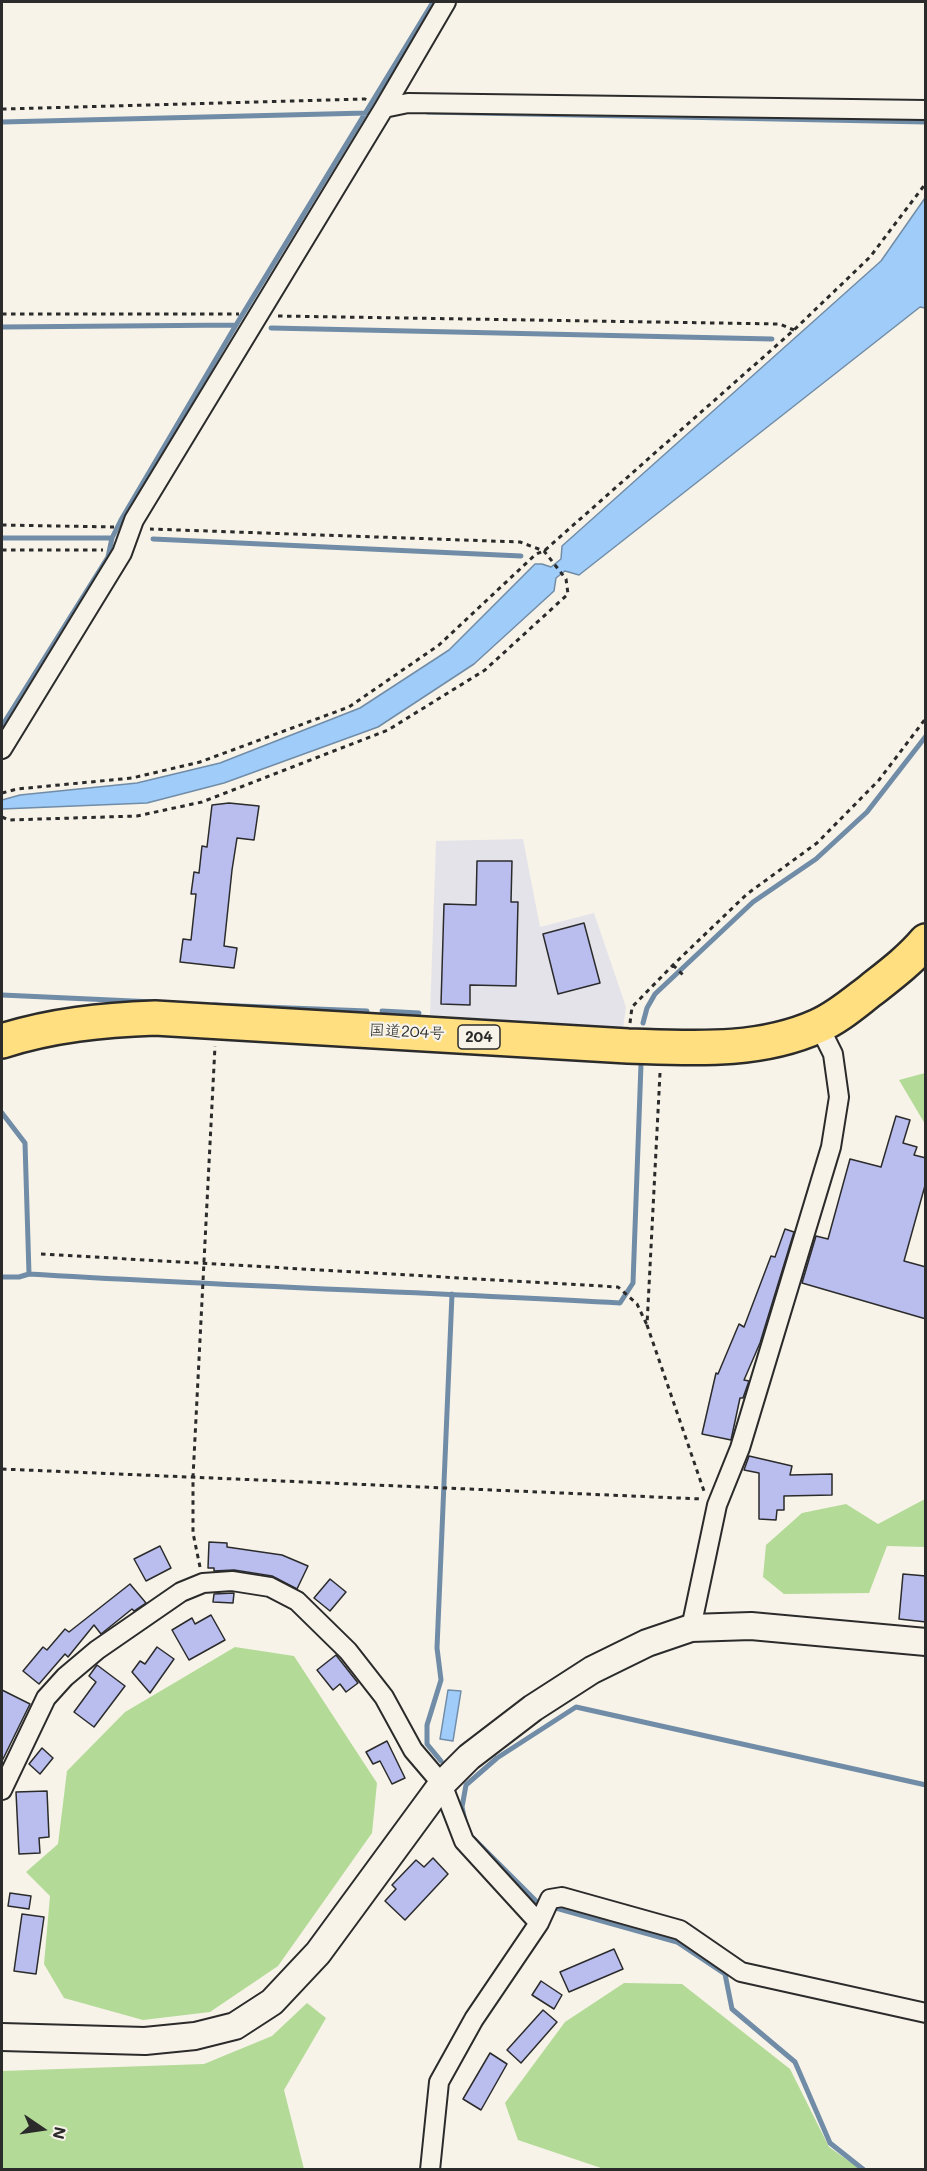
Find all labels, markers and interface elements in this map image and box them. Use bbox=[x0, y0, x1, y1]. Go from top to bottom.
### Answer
street label: 国道204号 bbox=[368, 1020, 446, 1044]
road number: 204 bbox=[458, 1025, 500, 1049]
north arrow bbox=[12, 2099, 72, 2159]
text: N bbox=[48, 2125, 72, 2141]

